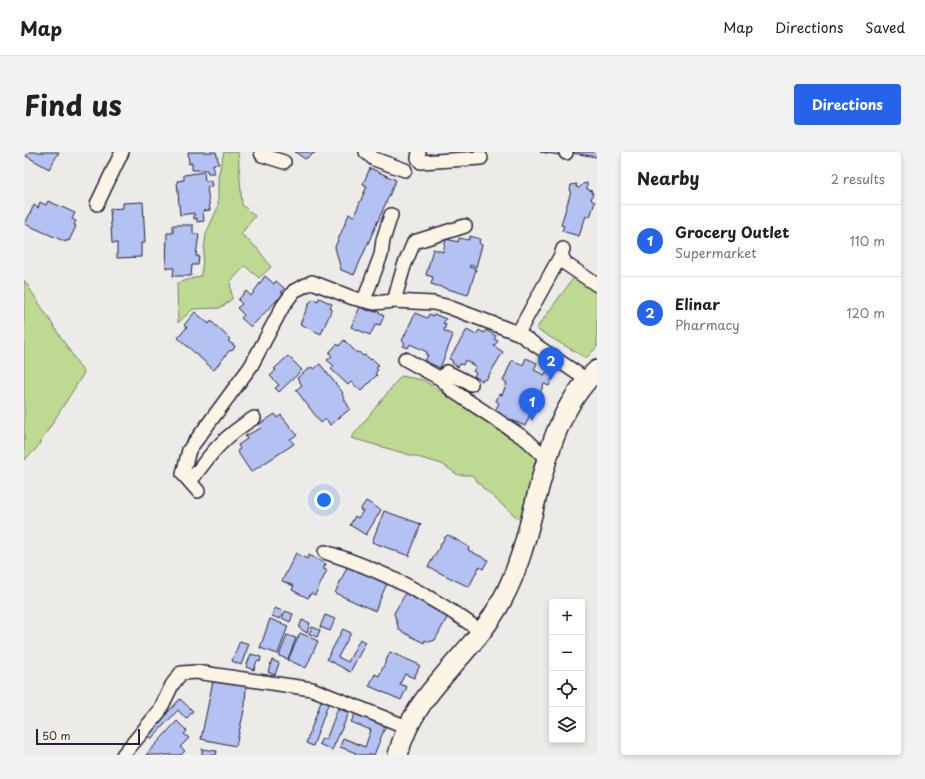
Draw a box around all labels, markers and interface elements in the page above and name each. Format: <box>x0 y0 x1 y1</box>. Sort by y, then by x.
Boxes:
text: Map <box>20 14 62 42</box>
text: Map <box>723 17 753 38</box>
text: Directions <box>775 17 843 38</box>
text: Saved <box>865 17 905 38</box>
text: Find us <box>24 83 122 126</box>
button: Directions <box>794 84 901 125</box>
text: Nearby <box>637 165 699 191</box>
text: 2 results <box>831 169 885 188</box>
text: Grocery Outlet <box>675 220 790 243</box>
text: 1 <box>647 231 653 250</box>
text: 110 m <box>850 231 885 250</box>
text: Supermarket <box>675 243 757 262</box>
text: Elinar <box>675 292 720 315</box>
text: 2 <box>645 303 655 322</box>
text: 120 m <box>846 303 885 322</box>
text: Pharmacy <box>675 315 740 334</box>
pin: 2 <box>538 347 564 380</box>
pin: 1 <box>519 388 545 421</box>
your location <box>314 490 334 510</box>
map controls <box>549 599 585 743</box>
button: + <box>549 599 585 635</box>
button: − <box>549 635 585 671</box>
button: locate <box>549 671 585 707</box>
button: layers <box>549 707 585 743</box>
scale bar <box>36 727 140 746</box>
text: 50 m <box>42 727 71 744</box>

